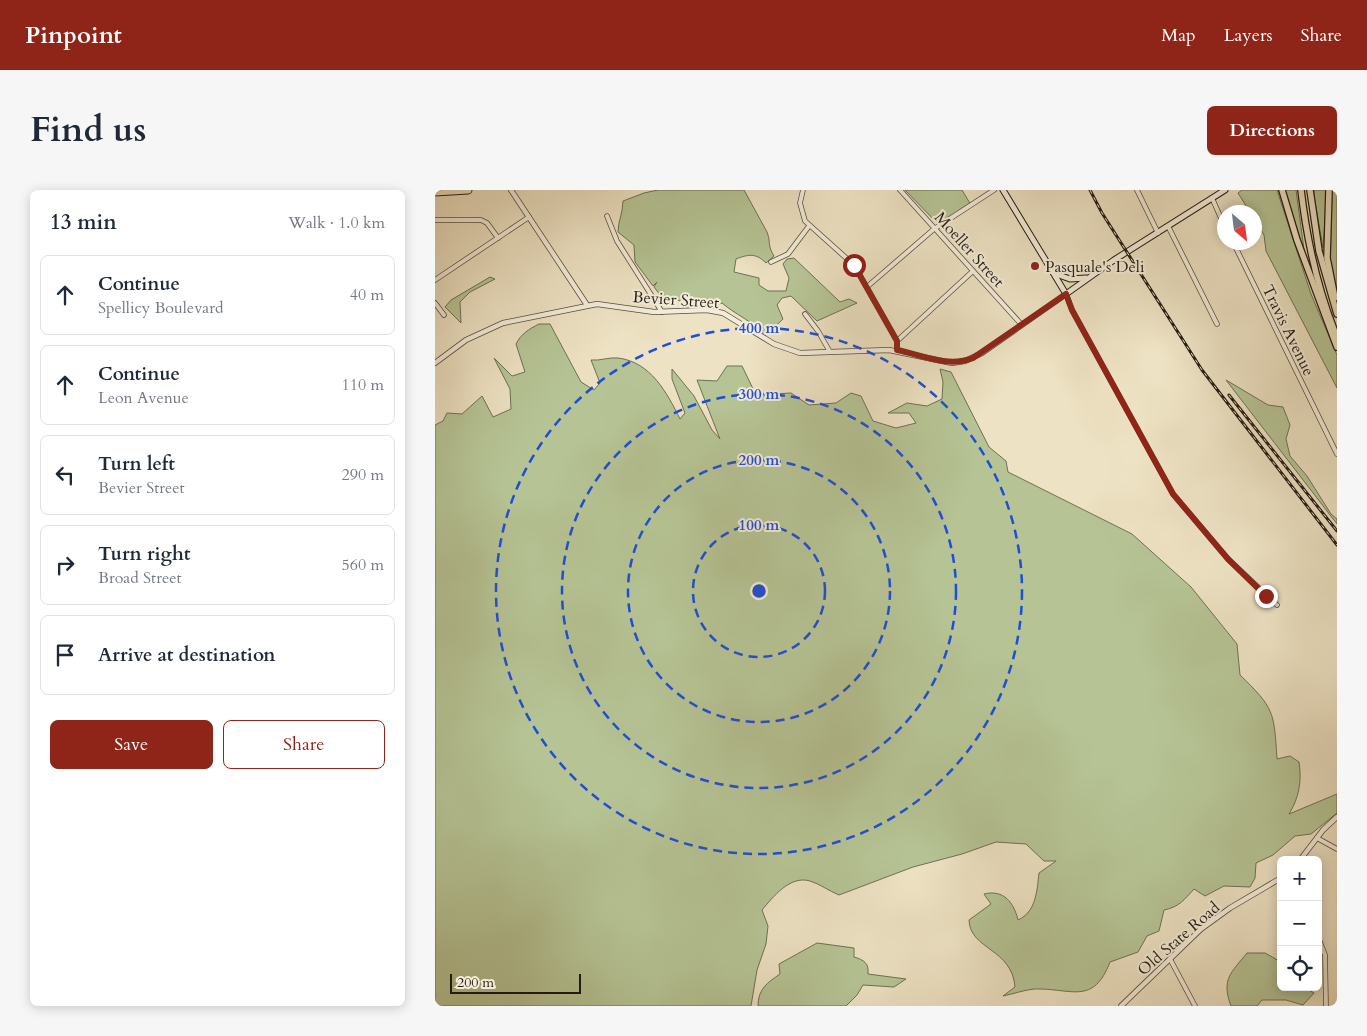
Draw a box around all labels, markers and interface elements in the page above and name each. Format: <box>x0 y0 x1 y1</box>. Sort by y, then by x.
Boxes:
text: Pinpoint <box>25 19 122 52</box>
text: Map <box>1161 23 1196 48</box>
text: Layers <box>1224 23 1273 48</box>
text: Share <box>1301 23 1342 48</box>
text: Find us <box>30 106 146 154</box>
button: Directions <box>1207 106 1337 155</box>
north arrow <box>1217 205 1262 250</box>
street label: Moeller Street <box>929 207 1009 292</box>
text: 13 min <box>50 208 117 237</box>
text: Walk · 1.0 km <box>288 212 385 234</box>
route start <box>843 254 866 277</box>
place label: Pasquale's Deli <box>1045 256 1145 278</box>
marker: Pasquale's Deli <box>1029 260 1041 272</box>
text: Continue <box>98 271 180 297</box>
icon: ahead <box>51 281 79 309</box>
street label: Travis Avenue <box>1257 281 1320 380</box>
text: 40 m <box>350 284 384 306</box>
street label: Bevier Street <box>632 286 720 314</box>
text: Spellicy Boulevard <box>98 297 223 319</box>
text: 400 m <box>739 318 780 338</box>
text: Continue <box>98 361 180 387</box>
icon: ahead <box>51 371 79 399</box>
text: 110 m <box>342 374 384 396</box>
text: 300 m <box>739 384 780 404</box>
text: Leon Avenue <box>98 387 189 409</box>
text: 200 m <box>739 450 780 470</box>
text: Turn left <box>98 451 175 477</box>
icon: left <box>51 461 79 489</box>
text: 290 m <box>342 464 384 486</box>
text: Bevier Street <box>98 477 185 499</box>
text: 100 m <box>739 515 780 535</box>
text: Turn right <box>98 541 190 567</box>
icon: right <box>51 551 79 579</box>
text: 560 m <box>342 554 384 576</box>
text: Broad Street <box>98 567 182 589</box>
centre of rings <box>750 582 768 600</box>
route end <box>1255 585 1278 608</box>
icon: arrive <box>51 641 79 669</box>
text: Arrive at destination <box>98 642 275 668</box>
button: Save <box>50 720 213 769</box>
button: Share <box>223 720 385 769</box>
map controls <box>1277 856 1322 991</box>
button: + <box>1277 856 1322 901</box>
street label: Old State Road <box>1133 897 1225 981</box>
button: − <box>1277 901 1322 946</box>
button: locate <box>1277 946 1322 991</box>
scale bar <box>450 971 581 994</box>
text: 200 m <box>457 973 494 992</box>

